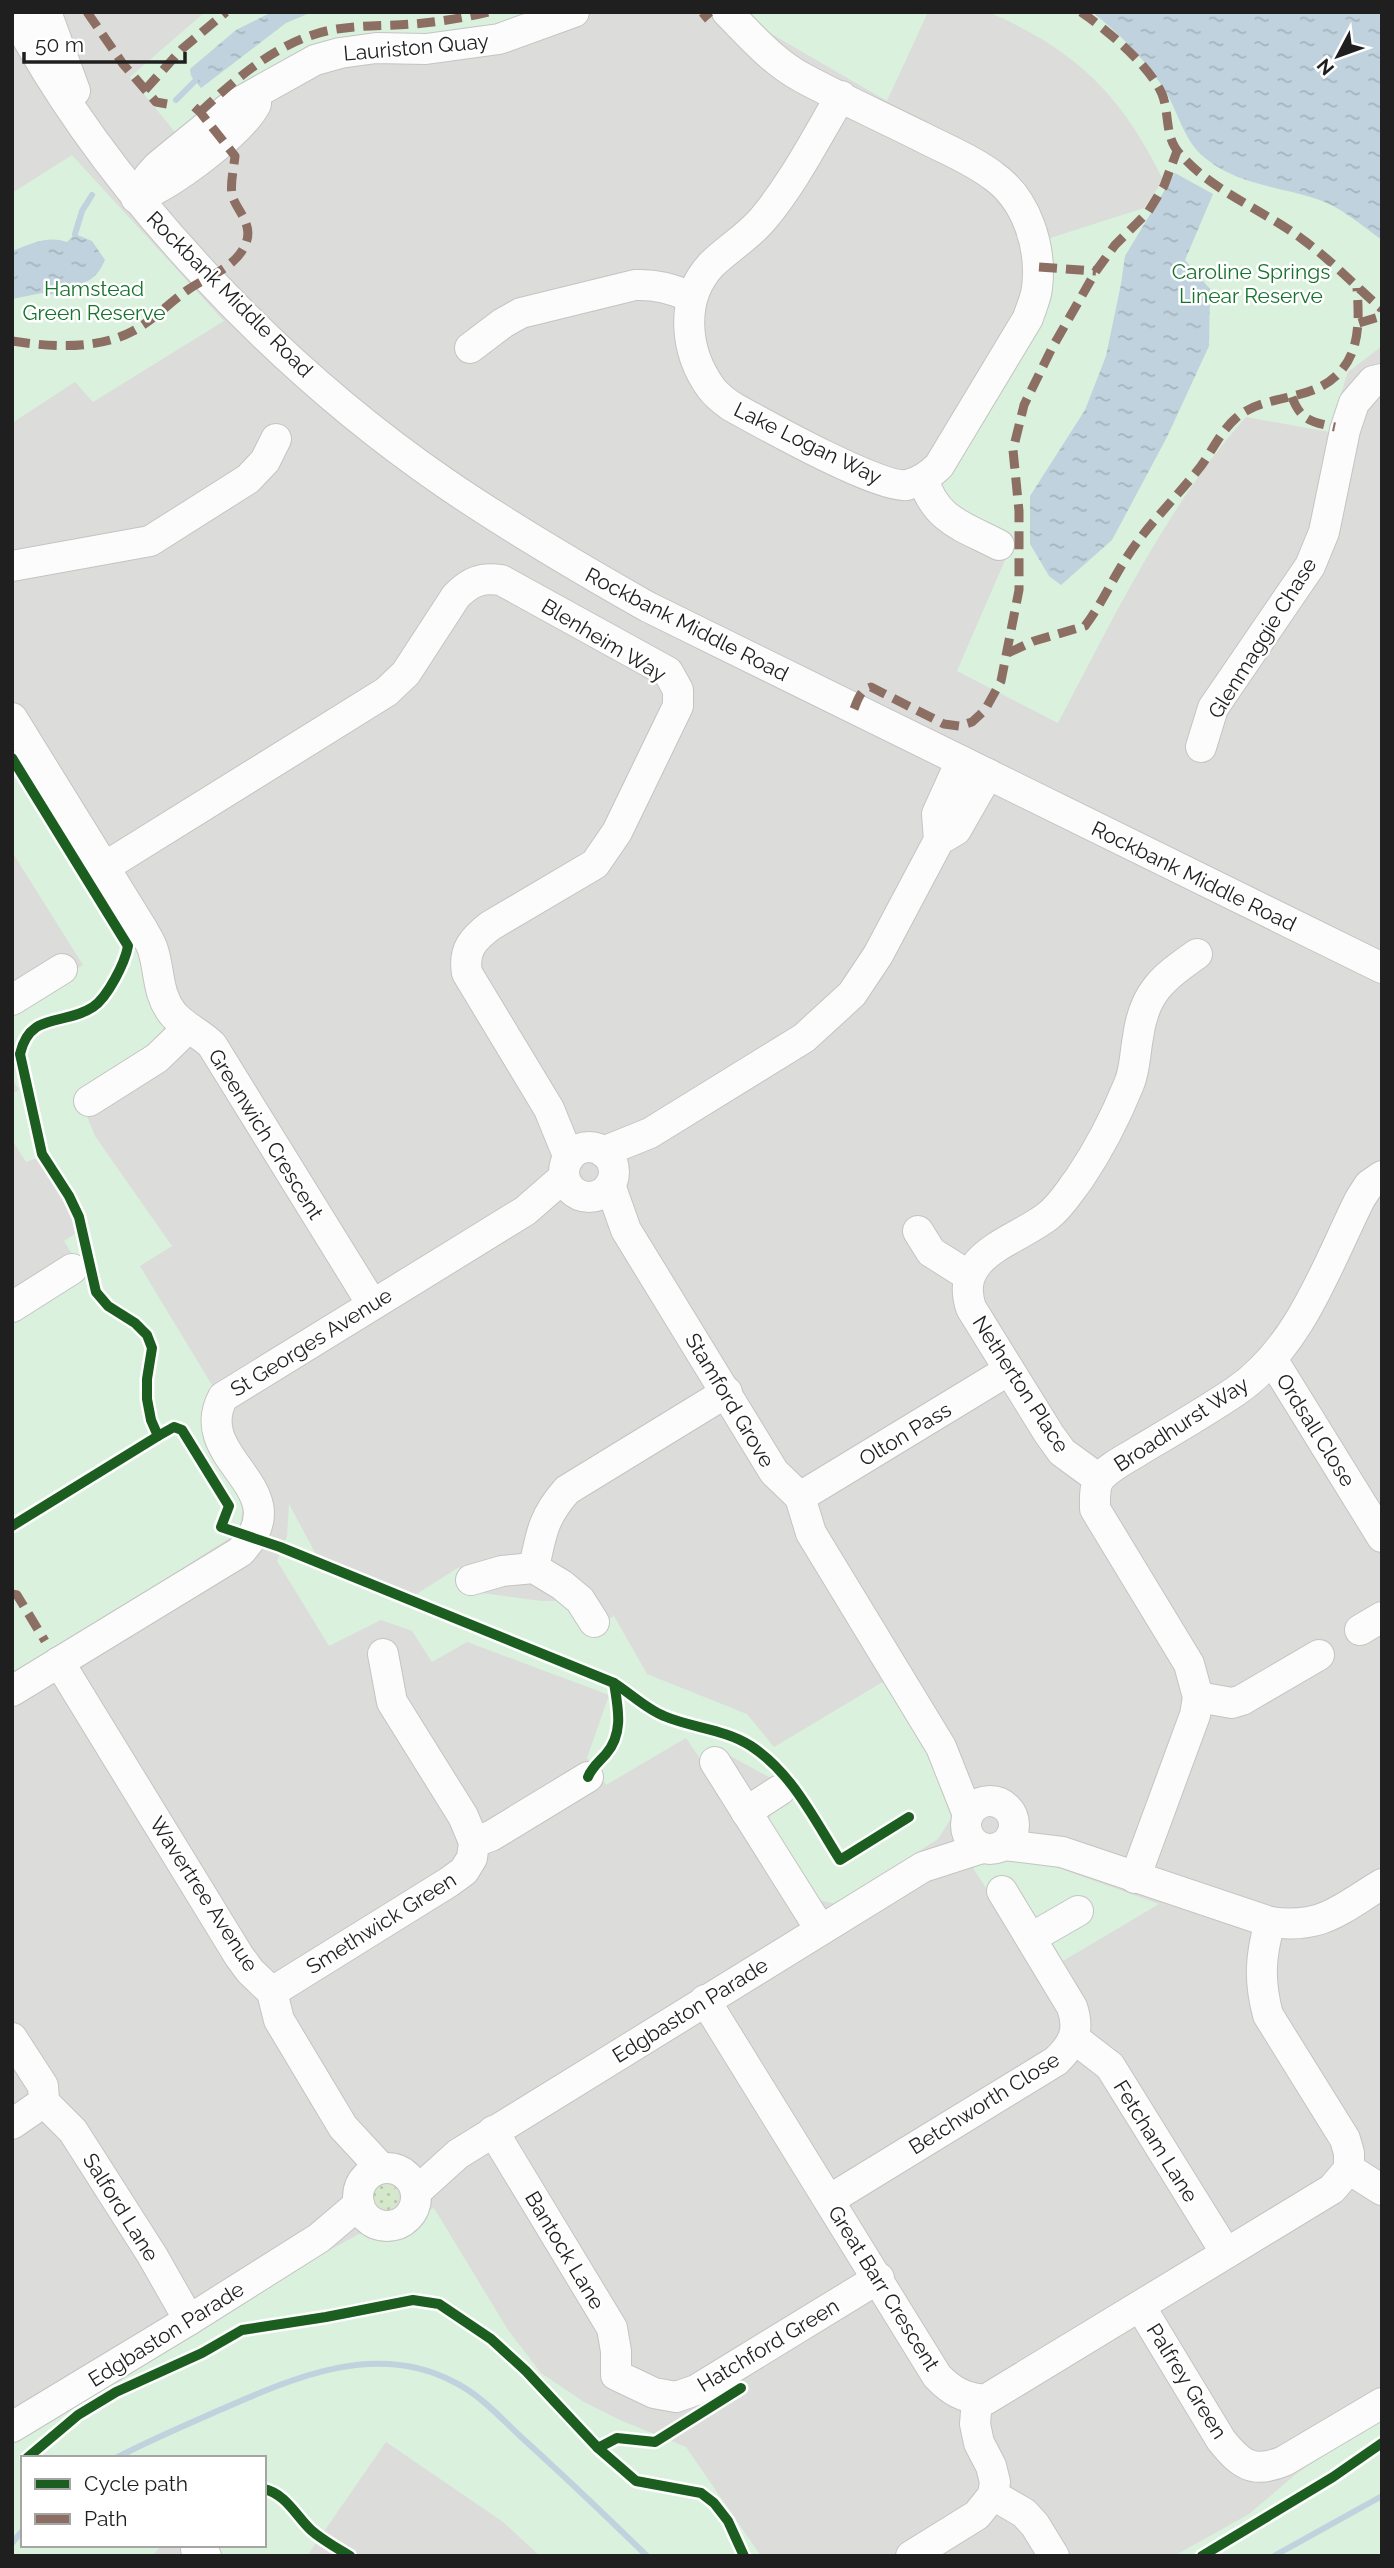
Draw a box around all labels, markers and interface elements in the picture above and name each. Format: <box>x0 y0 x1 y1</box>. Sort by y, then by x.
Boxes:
scale bar <box>24 21 186 65</box>
north arrow <box>1303 21 1373 91</box>
street label: Lauriston Quay <box>342 28 490 66</box>
text: 50 m <box>35 32 84 57</box>
text: N <box>1312 54 1338 80</box>
street label: Rockbank Middle Road <box>142 206 318 382</box>
park label: Caroline Springs Linear Reserve <box>1172 259 1330 308</box>
park label: Hamstead Green Reserve <box>23 276 166 325</box>
street label: Lake Logan Way <box>730 396 886 490</box>
street label: Glenmaggie Chase <box>1202 553 1322 723</box>
street label: Rockbank Middle Road <box>581 562 793 686</box>
street label: Blenheim Way <box>537 593 671 687</box>
street label: Rockbank Middle Road <box>1088 816 1300 936</box>
street label: Greenwich Crescent <box>203 1044 329 1224</box>
street label: St Georges Avenue <box>226 1282 396 1402</box>
street label: Netherton Place <box>967 1311 1075 1457</box>
street label: Stamford Grove <box>680 1328 780 1472</box>
street label: Ordsall Close <box>1271 1369 1361 1491</box>
street label: Broadhurst Way <box>1109 1371 1253 1477</box>
street label: Olton Pass <box>854 1397 956 1471</box>
street label: Wavertree Avenue <box>145 1812 263 1976</box>
street label: Smethwick Green <box>301 1867 461 1979</box>
street label: Edgbaston Parade <box>608 1952 772 2068</box>
street label: Betchworth Close <box>904 2047 1064 2159</box>
street label: Fetcham Lane <box>1109 2075 1203 2207</box>
street label: Salford Lane <box>78 2148 164 2266</box>
street label: Bantock Lane <box>520 2186 610 2314</box>
street label: Great Barr Crescent <box>823 2201 945 2375</box>
street label: Edgbaston Parade <box>84 2276 248 2392</box>
street label: Hatchford Green <box>693 2293 843 2397</box>
street label: Palfrey Green <box>1142 2319 1232 2443</box>
legend <box>21 2456 266 2547</box>
text: Cycle path <box>84 2471 188 2496</box>
text: Path <box>84 2506 128 2531</box>

